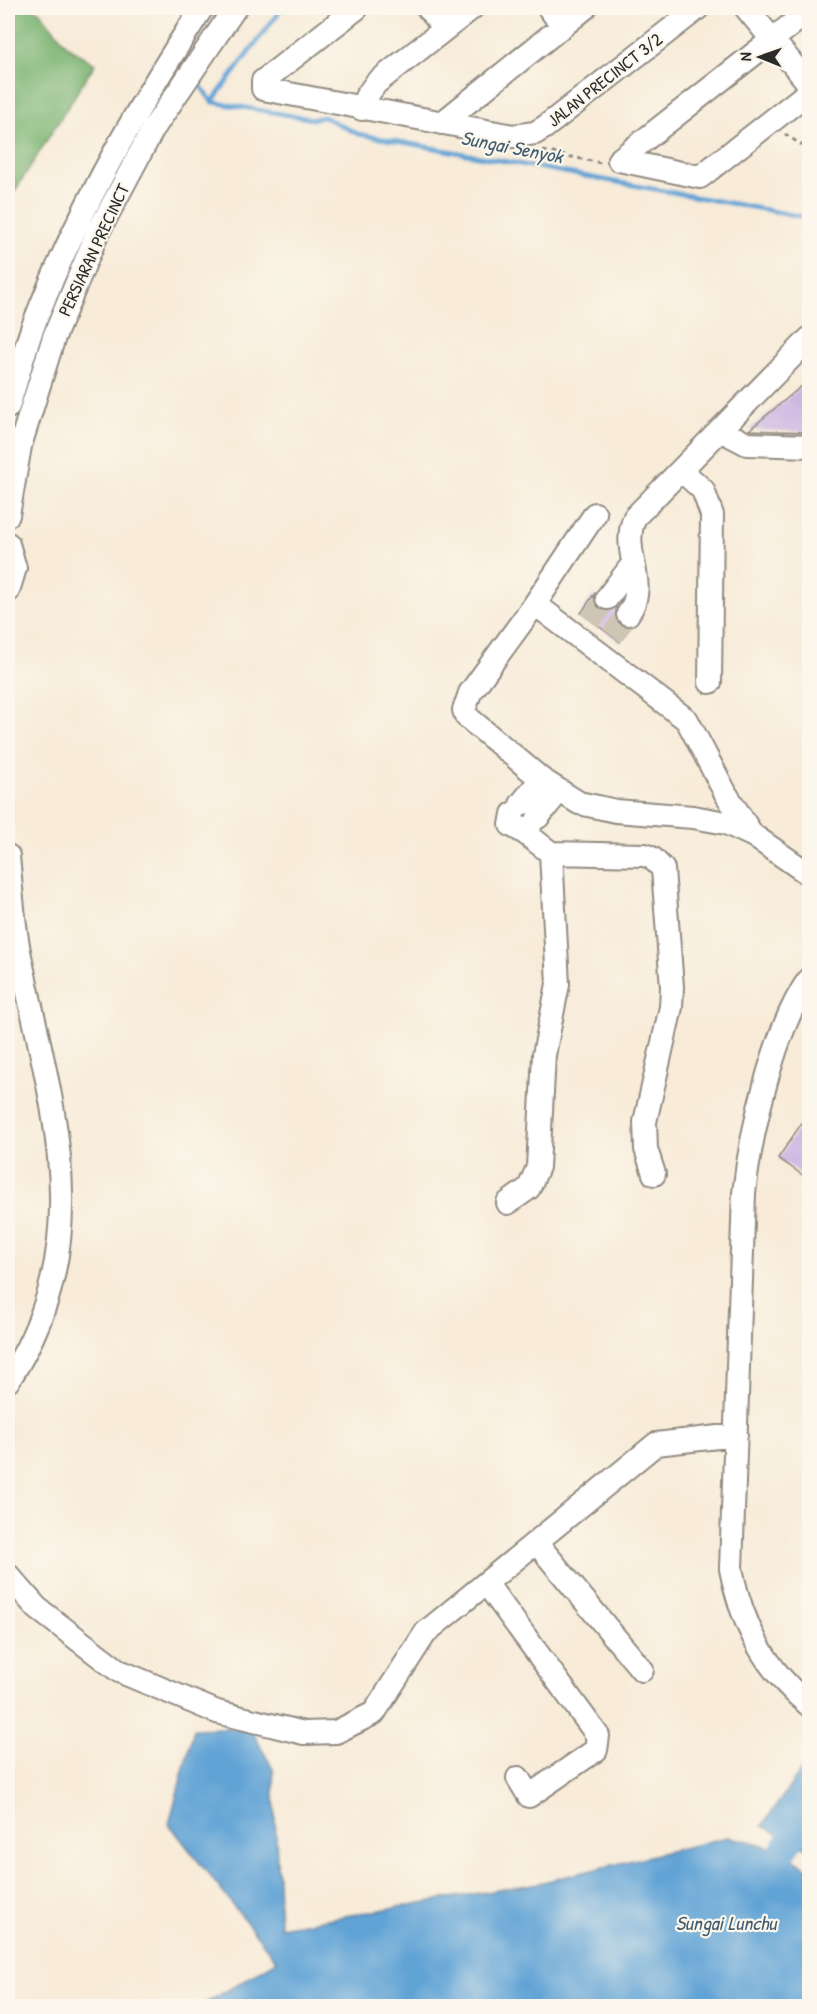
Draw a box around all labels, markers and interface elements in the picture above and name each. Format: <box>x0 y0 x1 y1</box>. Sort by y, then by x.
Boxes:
street label: JALAN PRECINCT 3/2 <box>542 26 668 132</box>
north arrow <box>730 27 790 87</box>
text: N <box>734 52 756 61</box>
water label: Sungai Senyok <box>459 123 567 171</box>
street label: PERSIARAN PRECINCT <box>52 179 135 320</box>
water label: Sungai Lunchu <box>676 1909 778 1937</box>

